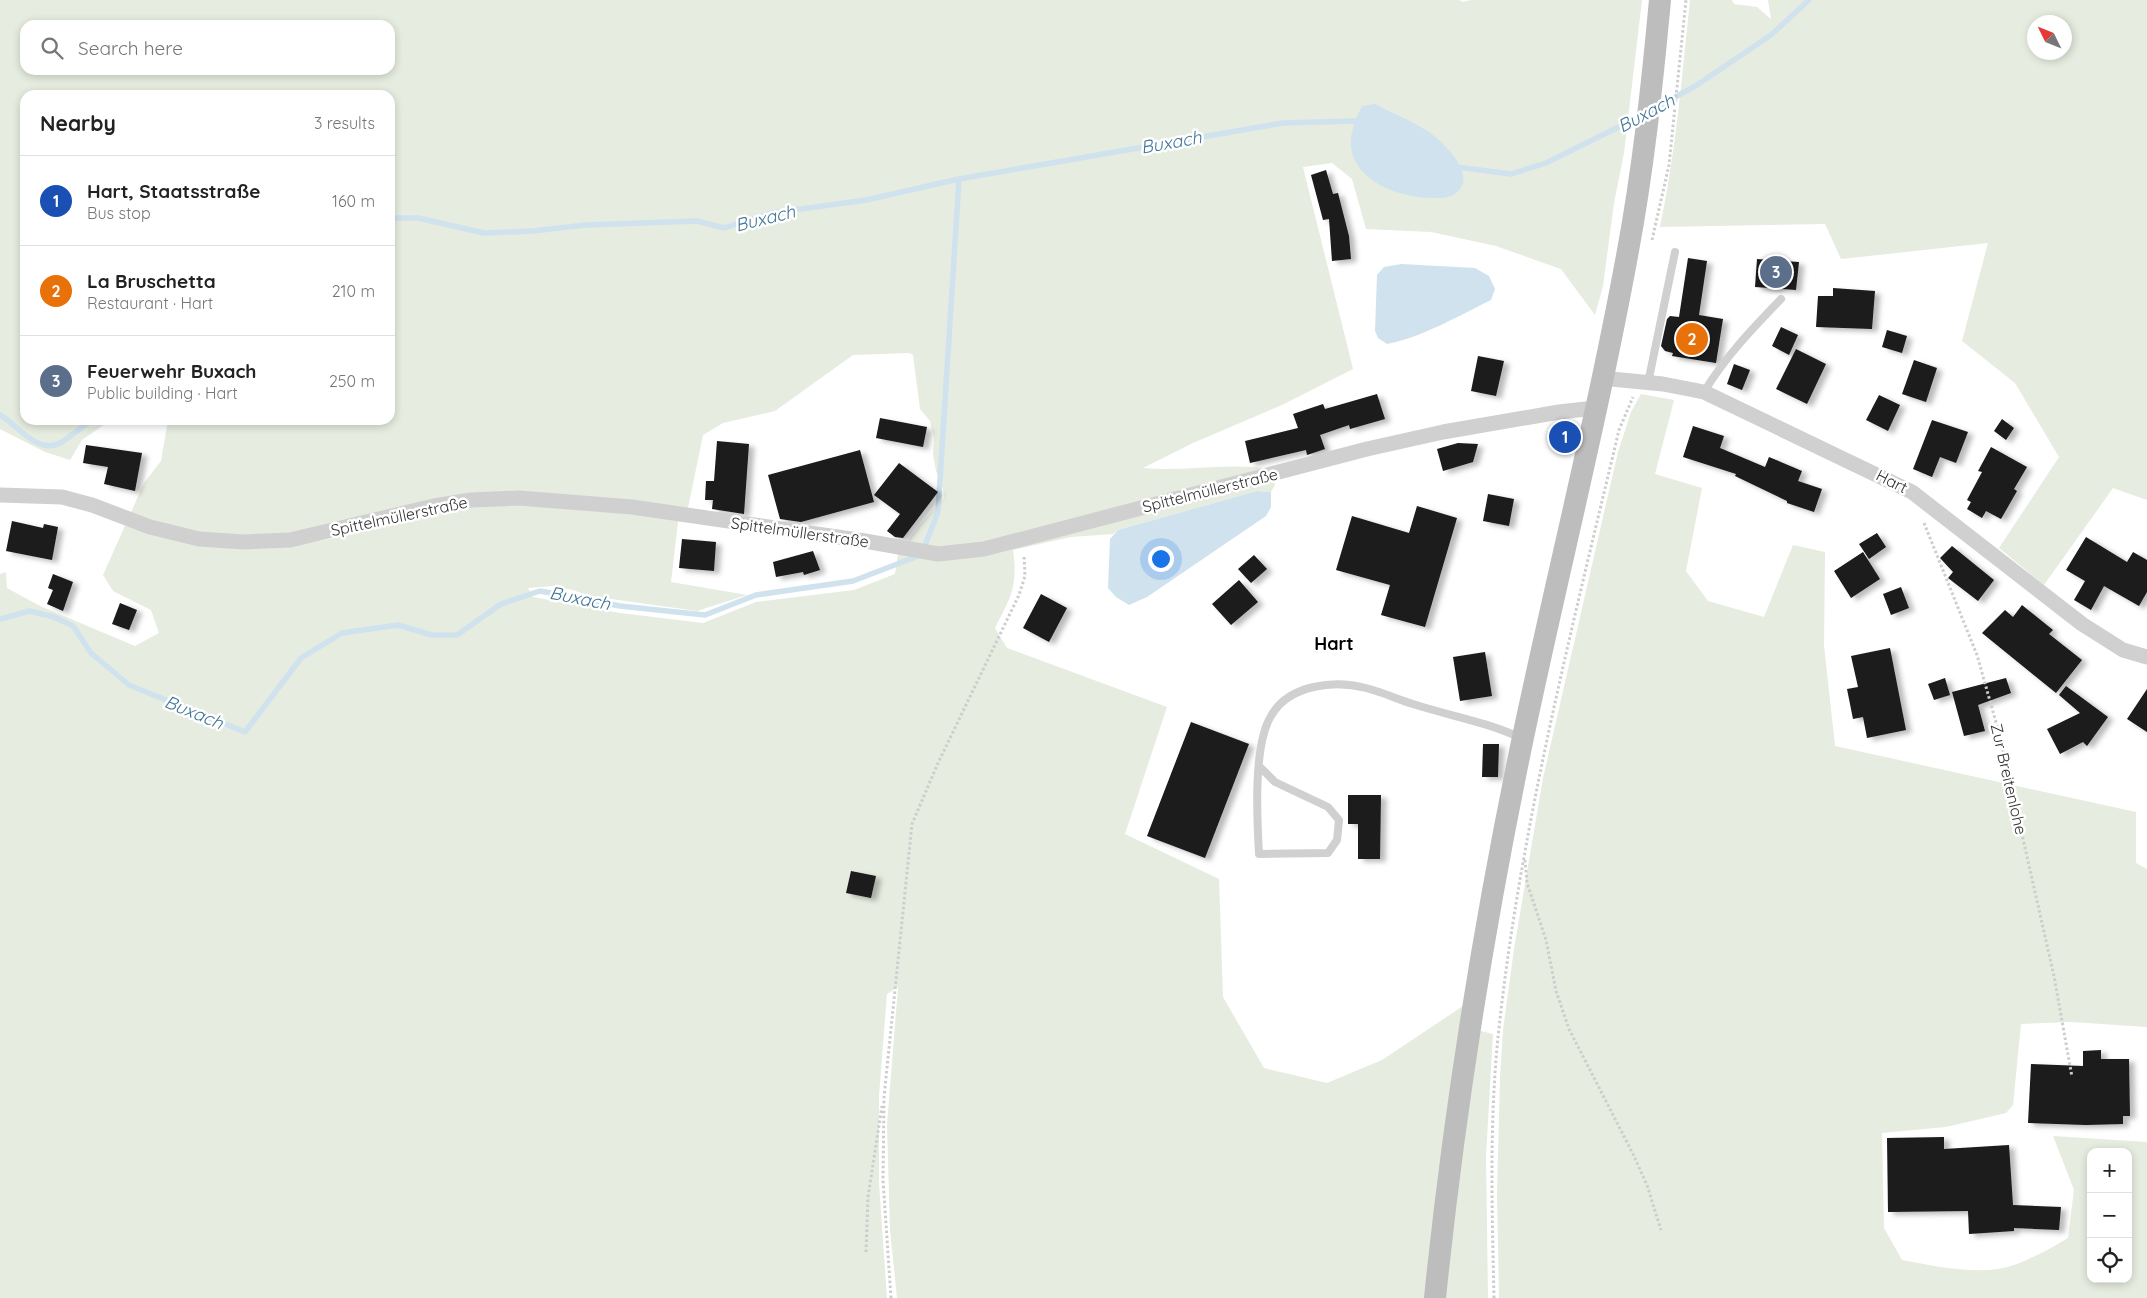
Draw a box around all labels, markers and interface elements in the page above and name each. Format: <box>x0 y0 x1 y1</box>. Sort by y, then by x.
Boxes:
north arrow <box>2027 15 2072 60</box>
search box <box>20 20 395 75</box>
icon: search <box>38 34 66 62</box>
text: Search here <box>78 36 183 60</box>
water label: Buxach <box>1614 88 1679 138</box>
text: Nearby <box>40 110 116 136</box>
text: 3 results <box>314 113 375 133</box>
water label: Buxach <box>1139 125 1204 159</box>
text: Hart, Staatsstraße <box>87 179 260 203</box>
text: 1 <box>53 191 59 211</box>
text: 160 m <box>332 191 375 211</box>
water label: Buxach <box>733 199 798 237</box>
text: Bus stop <box>87 203 151 223</box>
pin: 3 <box>1760 253 1792 291</box>
text: La Bruschetta <box>87 269 216 293</box>
text: 2 <box>51 281 61 301</box>
text: 210 m <box>332 281 375 301</box>
text: Restaurant · Hart <box>87 293 213 313</box>
pin: 2 <box>1676 320 1708 358</box>
text: Feuerwehr Buxach <box>87 359 256 383</box>
text: 3 <box>52 371 60 391</box>
text: 250 m <box>329 371 375 391</box>
text: Public building · Hart <box>87 383 238 403</box>
pin: 1 <box>1549 418 1581 456</box>
street label: Spittelmüllerstraße <box>1140 463 1280 517</box>
street label: Hart <box>1873 465 1911 497</box>
street label: Spittelmüllerstraße <box>329 492 469 540</box>
street label: Spittelmüllerstraße <box>730 512 870 552</box>
your location <box>1148 546 1174 572</box>
water label: Buxach <box>548 581 613 615</box>
district label: Hart <box>1314 632 1354 655</box>
water label: Buxach <box>161 690 227 734</box>
street label: Zur Breitenlohe <box>1986 721 2032 837</box>
map controls <box>2087 1148 2132 1283</box>
button: + <box>2087 1148 2132 1193</box>
button: − <box>2087 1193 2132 1238</box>
button: locate <box>2087 1238 2132 1283</box>

